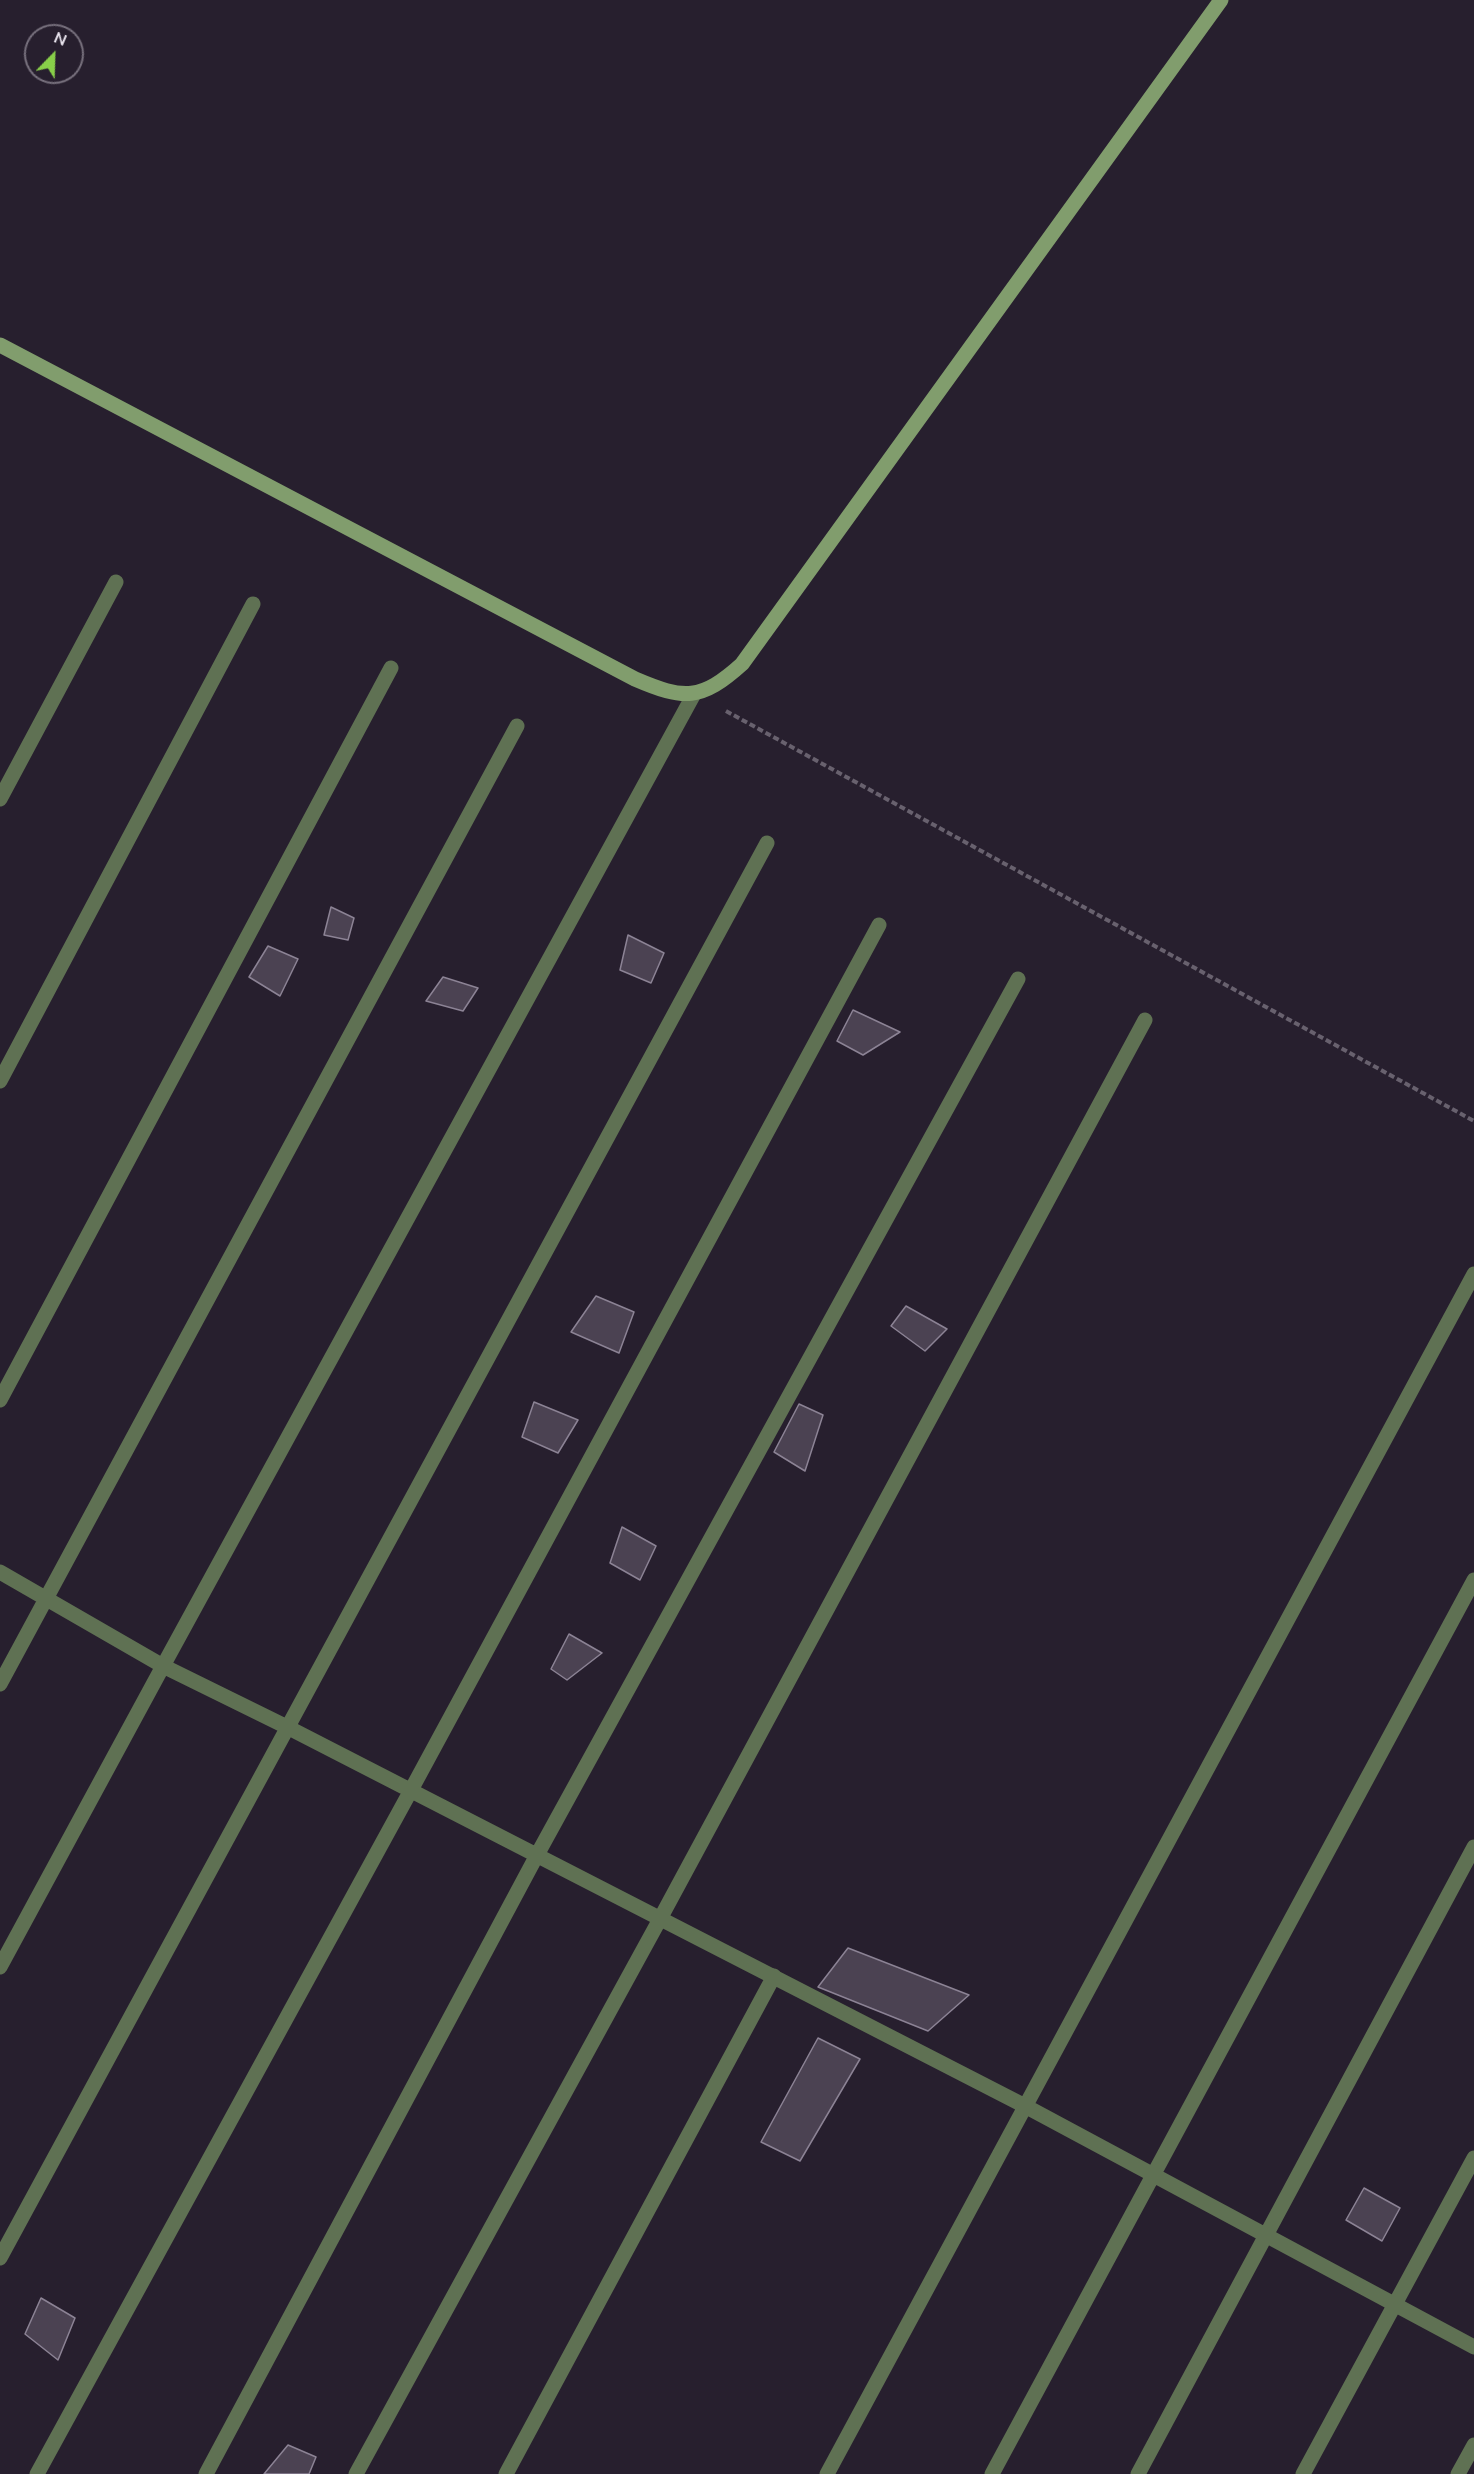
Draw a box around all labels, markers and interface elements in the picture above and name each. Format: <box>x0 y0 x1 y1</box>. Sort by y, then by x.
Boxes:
north arrow <box>24 24 84 84</box>
text: N <box>50 27 70 52</box>

